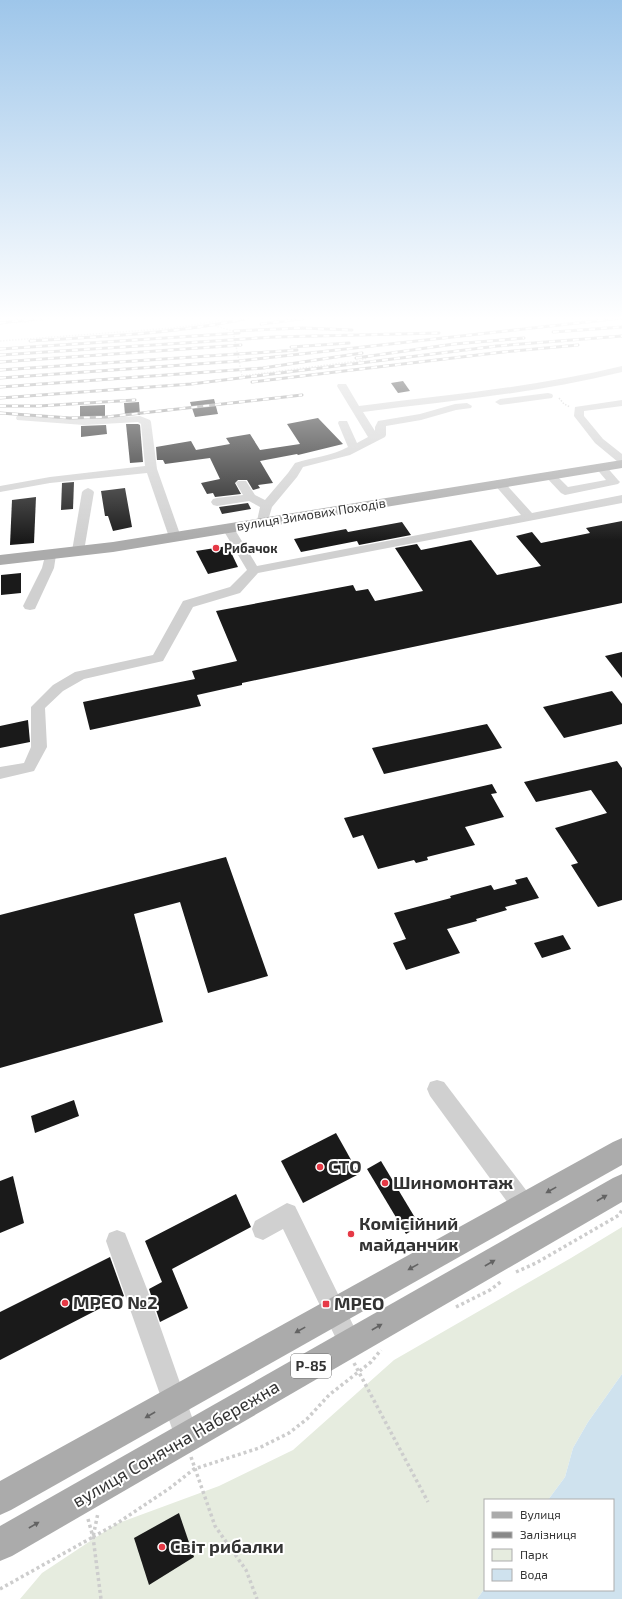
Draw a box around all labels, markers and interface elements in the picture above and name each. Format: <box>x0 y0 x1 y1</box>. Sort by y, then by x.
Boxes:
street label: вулиця Зимових Походів <box>235 494 387 534</box>
place label: Рибачок <box>224 540 278 556</box>
marker: Рибачок <box>211 543 221 553</box>
place label: СТО <box>328 1155 362 1177</box>
marker: СТО <box>315 1162 325 1172</box>
place label: Шиномонтаж <box>393 1171 513 1193</box>
marker: Шиномонтаж <box>380 1178 390 1188</box>
one-way arrow <box>545 1187 557 1194</box>
one-way arrow <box>596 1195 608 1202</box>
place label: Комісійний майданчик <box>359 1212 458 1255</box>
marker: Комісійний майданчик <box>346 1229 356 1239</box>
one-way arrow <box>484 1259 495 1266</box>
one-way arrow <box>407 1264 419 1270</box>
place label: МРЕО №2 <box>73 1291 158 1313</box>
place label: МРЕО <box>334 1292 384 1314</box>
marker: МРЕО №2 <box>60 1298 70 1308</box>
marker: МРЕО <box>321 1299 331 1309</box>
one-way arrow <box>371 1324 383 1331</box>
one-way arrow <box>294 1327 305 1334</box>
road number: Р-85 <box>291 1354 331 1378</box>
street label: вулиця Сонячна Набережна <box>68 1375 283 1512</box>
one-way arrow <box>144 1411 156 1418</box>
legend <box>484 1499 614 1591</box>
text: Вулиця <box>520 1507 561 1522</box>
one-way arrow <box>28 1522 40 1529</box>
text: Залізниця <box>520 1527 577 1541</box>
place label: Світ рибалки <box>170 1535 284 1557</box>
marker: Світ рибалки <box>157 1542 167 1552</box>
text: Парк <box>520 1547 549 1561</box>
text: Вода <box>520 1567 548 1581</box>

